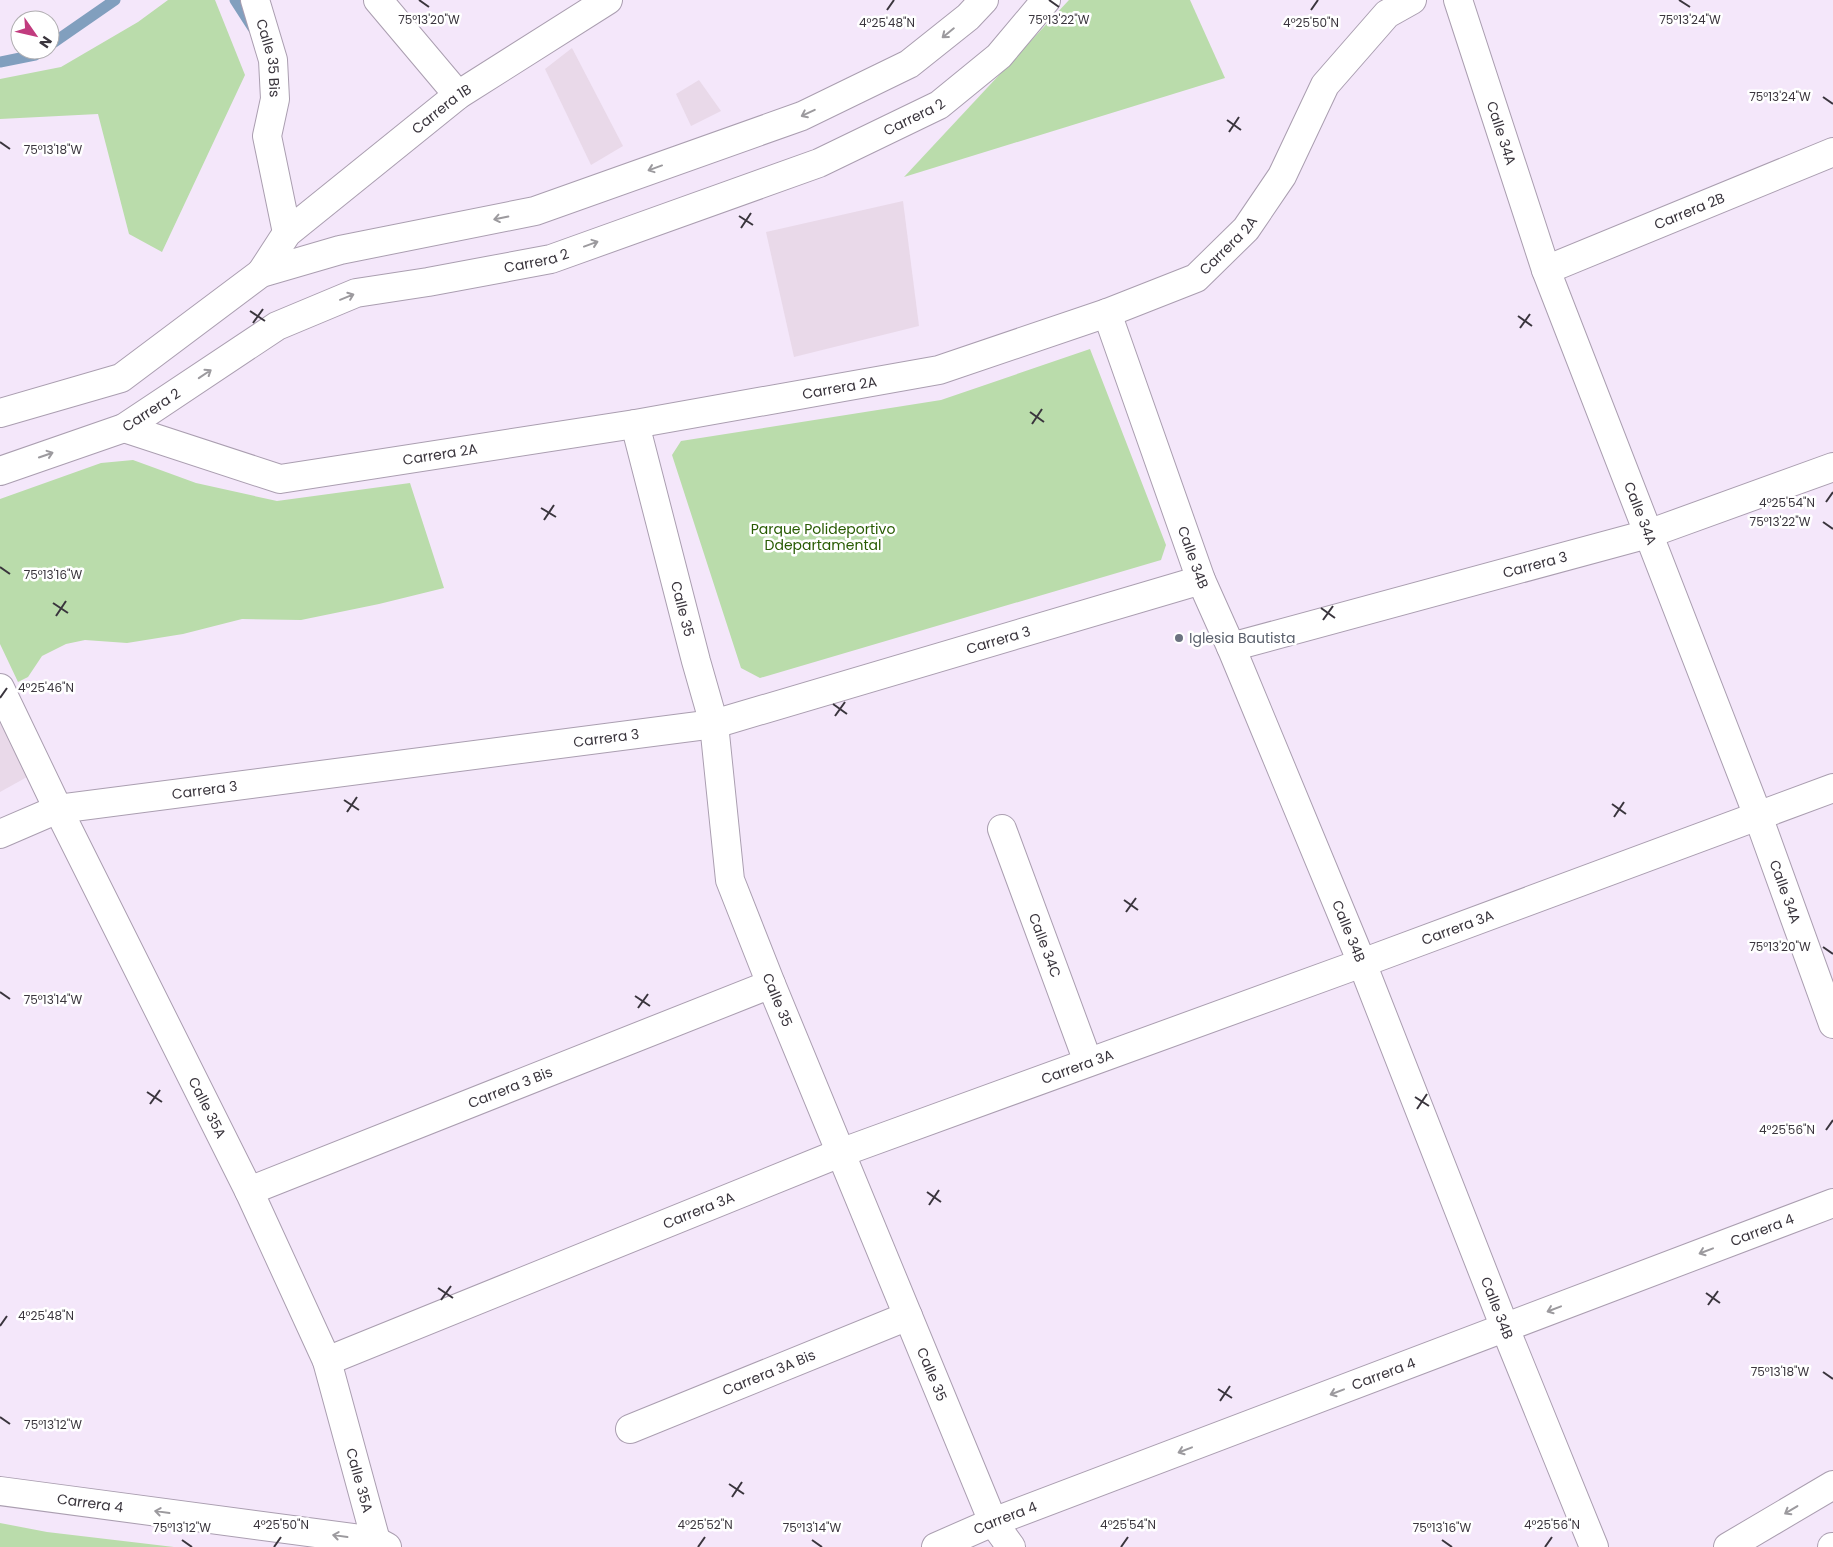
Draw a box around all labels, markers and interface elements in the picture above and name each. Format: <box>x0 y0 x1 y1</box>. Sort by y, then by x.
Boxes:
north arrow <box>10 10 60 60</box>
text: 75°13'20"W <box>398 11 460 28</box>
text: 75°13'22"W <box>1029 11 1090 28</box>
text: 75°13'24"W <box>1659 11 1721 28</box>
text: 4°25'48"N <box>859 14 915 31</box>
text: 4°25'50"N <box>1283 14 1339 31</box>
street label: Calle 35 Bis <box>251 16 285 98</box>
one-way arrow <box>942 28 955 39</box>
text: N <box>35 32 57 52</box>
street label: Carrera 1B <box>407 79 475 139</box>
text: 75°13'24"W <box>1749 88 1811 105</box>
street label: Carrera 2 <box>880 94 949 140</box>
street label: Calle 34A <box>1482 99 1521 168</box>
one-way arrow <box>801 108 816 118</box>
text: 75°13'18"W <box>24 141 83 158</box>
one-way arrow <box>648 164 663 173</box>
street label: Carrera 2B <box>1651 188 1728 234</box>
street label: Carrera 2A <box>1195 212 1262 279</box>
one-way arrow <box>493 214 509 223</box>
one-way arrow <box>583 239 598 248</box>
street label: Carrera 2 <box>502 243 572 278</box>
one-way arrow <box>339 292 355 301</box>
one-way arrow <box>198 369 212 379</box>
street label: Carrera 2A <box>801 371 878 404</box>
street label: Carrera 2 <box>118 383 184 436</box>
street label: Carrera 2A <box>401 439 479 470</box>
one-way arrow <box>38 450 53 459</box>
street label: Calle 34A <box>1619 479 1662 548</box>
text: 4°25'54"N <box>1759 494 1815 511</box>
text: 75°13'22"W <box>1750 513 1811 530</box>
park label: Parque Polideportivo Ddepartamental <box>751 519 895 555</box>
street label: Calle 34B <box>1173 523 1214 592</box>
street label: Carrera 3 <box>1501 546 1570 583</box>
text: 75°13'16"W <box>24 566 83 583</box>
street label: Calle 35 <box>666 579 699 639</box>
street label: Carrera 3 <box>964 621 1033 659</box>
place label: Iglesia Bautista <box>1189 628 1295 648</box>
marker: Iglesia Bautista <box>1173 632 1185 644</box>
text: 4°25'46"N <box>18 679 74 696</box>
street label: Carrera 3 <box>572 724 640 752</box>
street label: Carrera 3 <box>171 776 239 804</box>
street label: Calle 34A <box>1765 857 1806 926</box>
street label: Calle 34B <box>1327 897 1371 965</box>
street label: Carrera 3A <box>1419 905 1496 950</box>
street label: Calle 34C <box>1024 910 1066 980</box>
text: 75°13'20"W <box>1749 938 1811 955</box>
street label: Calle 35 <box>758 970 798 1030</box>
text: 75°13'14"W <box>24 991 82 1008</box>
street label: Carrera 3A <box>1038 1044 1116 1089</box>
street label: Carrera 3 Bis <box>465 1062 555 1113</box>
street label: Calle 35A <box>184 1074 231 1142</box>
text: 4°25'56"N <box>1759 1121 1815 1138</box>
street label: Carrera 3A <box>660 1187 737 1234</box>
street label: Carrera 4 <box>1727 1209 1797 1251</box>
one-way arrow <box>1699 1247 1714 1256</box>
street label: Calle 34B <box>1476 1274 1518 1342</box>
one-way arrow <box>1547 1305 1562 1314</box>
text: 4°25'48"N <box>18 1307 74 1324</box>
street label: Calle 35 <box>912 1344 952 1404</box>
street label: Carrera 3A Bis <box>719 1345 818 1400</box>
street label: Carrera 4 <box>1349 1352 1418 1395</box>
text: 75°13'18"W <box>1751 1363 1810 1380</box>
one-way arrow <box>1329 1388 1345 1397</box>
text: 75°13'12"W <box>24 1416 82 1433</box>
street label: Calle 35A <box>341 1446 378 1515</box>
one-way arrow <box>1177 1446 1192 1455</box>
street label: Carrera 4 <box>56 1489 125 1517</box>
street label: Carrera 4 <box>970 1496 1040 1539</box>
one-way arrow <box>1785 1505 1799 1515</box>
one-way arrow <box>154 1507 170 1517</box>
text: 4°25'50"N <box>253 1516 309 1533</box>
text: 4°25'52"N <box>677 1516 733 1533</box>
text: 4°25'54"N <box>1100 1516 1156 1533</box>
text: 4°25'56"N <box>1524 1516 1580 1533</box>
text: 75°13'12"W <box>153 1519 211 1536</box>
text: 75°13'14"W <box>783 1519 841 1536</box>
text: 75°13'16"W <box>1413 1519 1472 1536</box>
one-way arrow <box>333 1531 349 1541</box>

